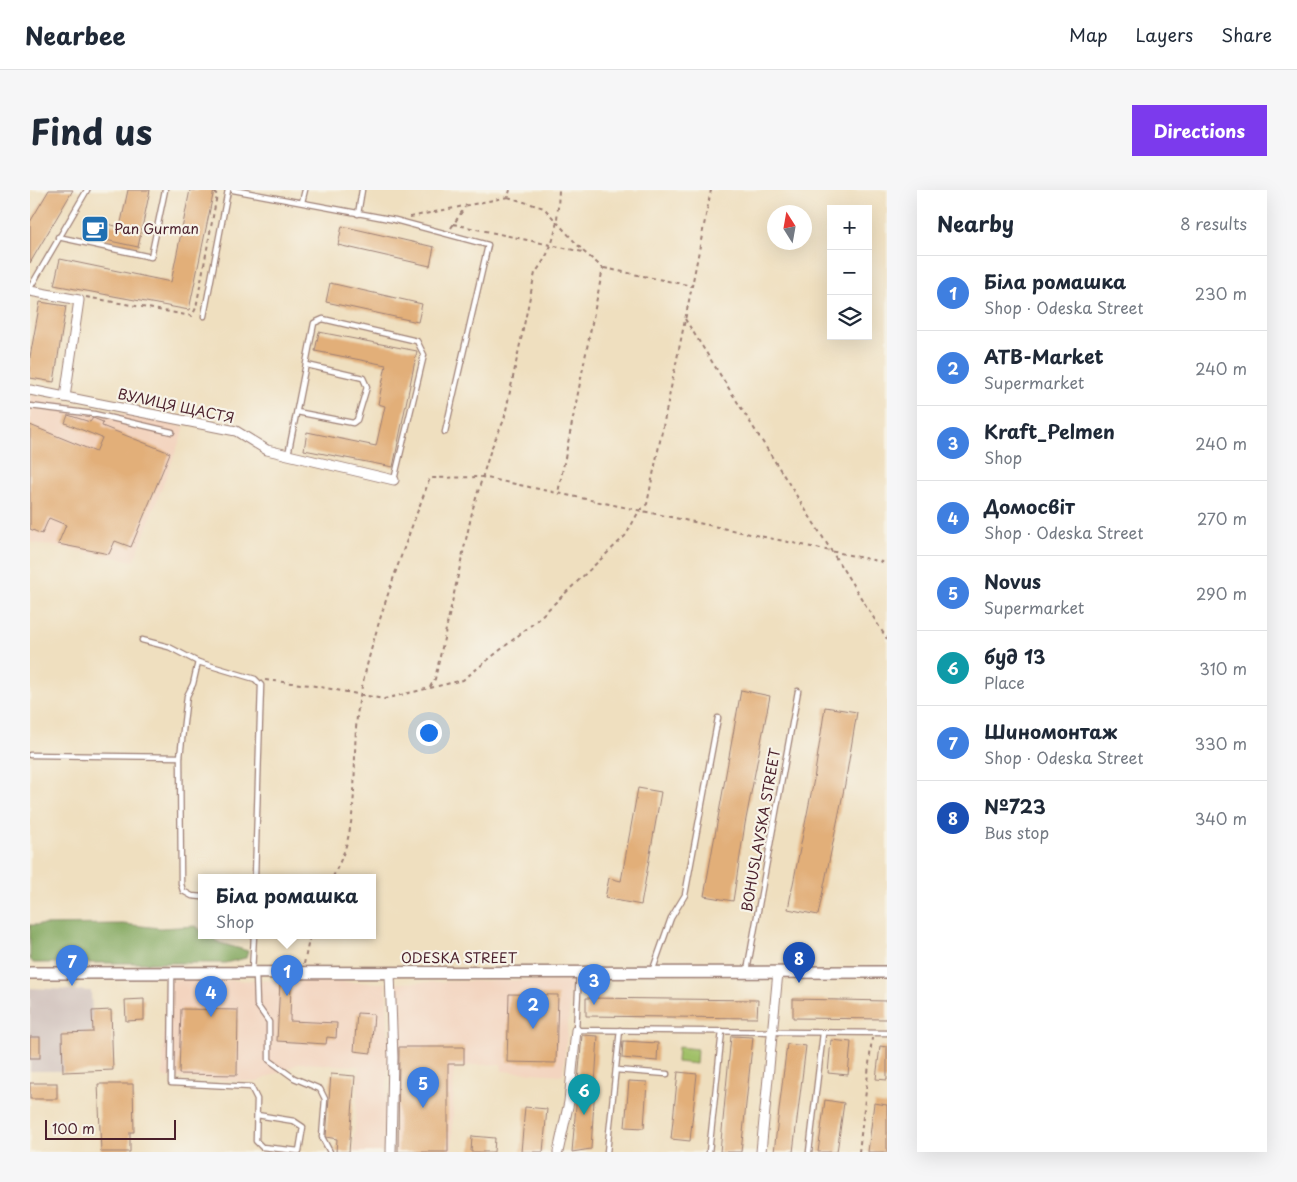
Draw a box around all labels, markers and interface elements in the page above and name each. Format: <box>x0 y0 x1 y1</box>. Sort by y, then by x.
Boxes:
text: Nearbee <box>25 17 126 53</box>
text: Map <box>1069 21 1108 48</box>
text: Layers <box>1136 21 1193 48</box>
text: Share <box>1221 21 1272 48</box>
text: Find us <box>30 104 152 157</box>
button: Directions <box>1132 105 1267 156</box>
north arrow <box>767 205 812 250</box>
map controls <box>827 205 872 340</box>
button: + <box>827 205 872 250</box>
text: Nearby <box>937 207 1014 239</box>
text: 8 results <box>1180 211 1247 235</box>
cafe icon: Pan Gurman <box>80 214 110 244</box>
place label: Pan Gurman <box>114 218 199 239</box>
button: − <box>827 250 872 295</box>
text: Біла ромашка <box>984 267 1126 295</box>
text: 1 <box>949 281 957 305</box>
text: 230 m <box>1195 281 1247 305</box>
button: layers <box>827 295 872 340</box>
text: Shop · Odeska Street <box>984 295 1144 319</box>
text: ATB-Market <box>984 342 1104 370</box>
text: 2 <box>947 356 959 380</box>
text: 240 m <box>1195 356 1247 380</box>
text: Supermarket <box>984 370 1084 394</box>
street label: ВУЛИЦЯ ЩАСТЯ <box>116 383 236 428</box>
text: Kraft_Pelmen <box>984 417 1115 445</box>
text: 3 <box>948 431 958 455</box>
text: 240 m <box>1195 431 1247 455</box>
text: Shop <box>984 445 1022 469</box>
text: Домосвіт <box>984 492 1075 520</box>
text: 4 <box>948 506 958 530</box>
text: 270 m <box>1197 506 1247 530</box>
text: Shop · Odeska Street <box>984 520 1144 544</box>
text: Novus <box>984 567 1041 595</box>
text: 5 <box>948 581 958 605</box>
text: 290 m <box>1196 581 1247 605</box>
text: Supermarket <box>984 595 1084 619</box>
text: буд 13 <box>984 642 1045 670</box>
text: 6 <box>947 656 959 680</box>
text: 310 m <box>1199 656 1247 680</box>
text: Place <box>984 670 1025 694</box>
text: Шиномонтаж <box>984 717 1117 745</box>
your location <box>416 720 442 746</box>
text: 7 <box>948 731 958 755</box>
text: 330 m <box>1194 731 1247 755</box>
text: Shop · Odeska Street <box>984 745 1144 769</box>
street label: BOHUSLAVSKA STREET <box>736 746 785 913</box>
text: №723 <box>984 792 1046 820</box>
text: 8 <box>948 806 958 830</box>
text: 340 m <box>1195 806 1247 830</box>
text: Bus stop <box>984 820 1049 844</box>
popup <box>198 874 376 939</box>
text: Біла ромашка <box>216 881 358 909</box>
text: Shop <box>216 909 254 933</box>
pin: 8 <box>783 942 815 983</box>
pin: 7 <box>56 945 88 986</box>
street label: ODESKA STREET <box>401 947 518 968</box>
pin: 1 <box>271 955 303 996</box>
pin: 3 <box>578 964 610 1005</box>
pin: 4 <box>195 976 227 1017</box>
pin: 2 <box>517 988 549 1029</box>
pin: 5 <box>407 1067 439 1108</box>
pin: 6 <box>568 1074 600 1115</box>
scale bar <box>45 1117 176 1140</box>
text: 100 m <box>52 1118 95 1139</box>

